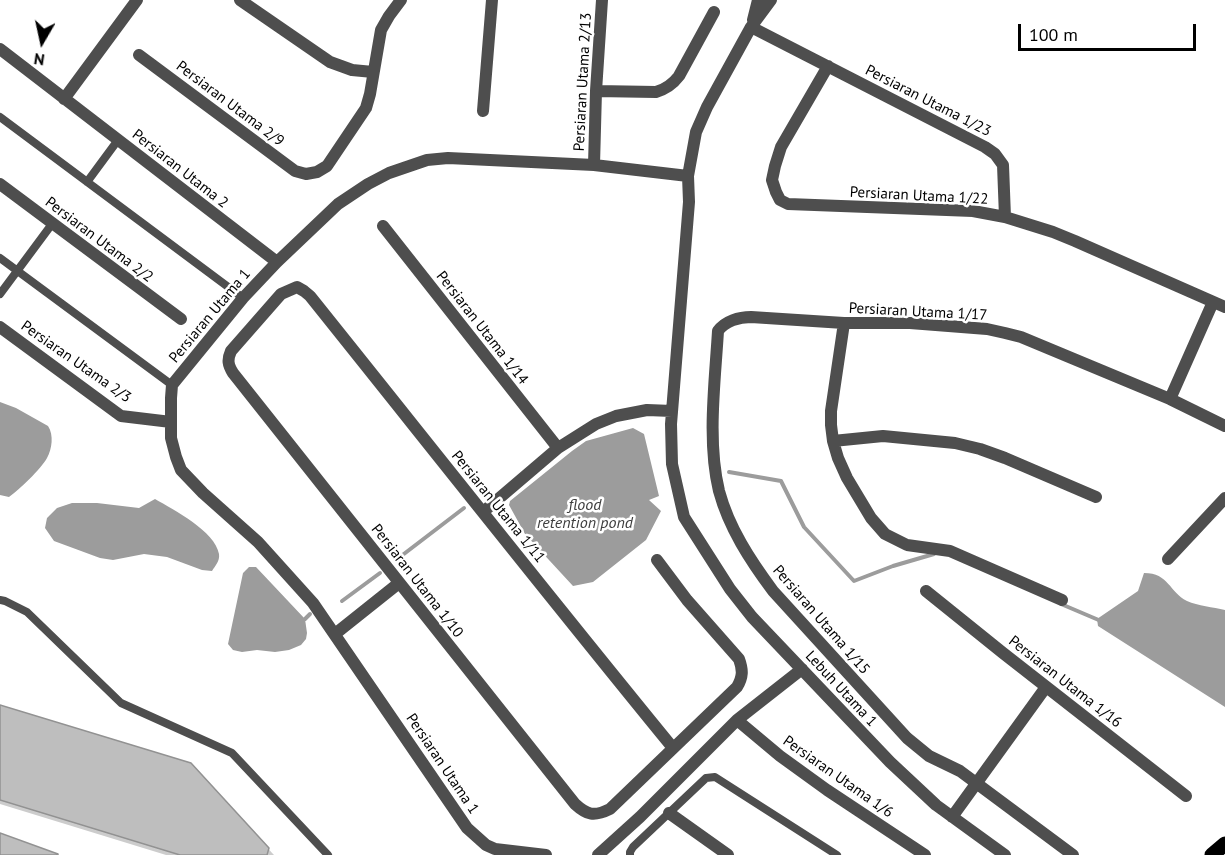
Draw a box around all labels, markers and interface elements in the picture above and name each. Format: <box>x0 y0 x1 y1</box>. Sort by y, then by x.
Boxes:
north arrow <box>12 12 72 72</box>
street label: Persiaran Utama 2/13 <box>570 12 596 152</box>
scale bar <box>1021 12 1200 50</box>
text: 100 m <box>1029 23 1078 46</box>
text: N <box>32 49 46 70</box>
street label: Persiaran Utama 2/9 <box>172 57 288 151</box>
street label: Persiaran Utama 1/23 <box>862 61 994 141</box>
street label: Persiaran Utama 2 <box>128 126 232 212</box>
street label: Persiaran Utama 1/22 <box>849 183 989 209</box>
street label: Persiaran Utama 2/2 <box>41 193 157 287</box>
street label: Persiaran Utama 1 <box>165 265 255 367</box>
street label: Persiaran Utama 1/14 <box>432 268 532 388</box>
street label: Persiaran Utama 1/17 <box>848 299 988 325</box>
street label: Persiaran Utama 2/3 <box>17 317 135 407</box>
street label: Persiaran Utama 1/11 <box>447 447 549 567</box>
water label: flood retention pond <box>537 495 633 533</box>
street label: Persiaran Utama 1/10 <box>367 521 467 641</box>
street label: Persiaran Utama 1/15 <box>769 562 873 678</box>
street label: Persiaran Utama 1/16 <box>1005 632 1125 732</box>
street label: Lebuh Utama 1 <box>801 647 881 731</box>
street label: Persiaran Utama 1 <box>402 710 482 818</box>
street label: Persiaran Utama 1/6 <box>779 732 897 822</box>

